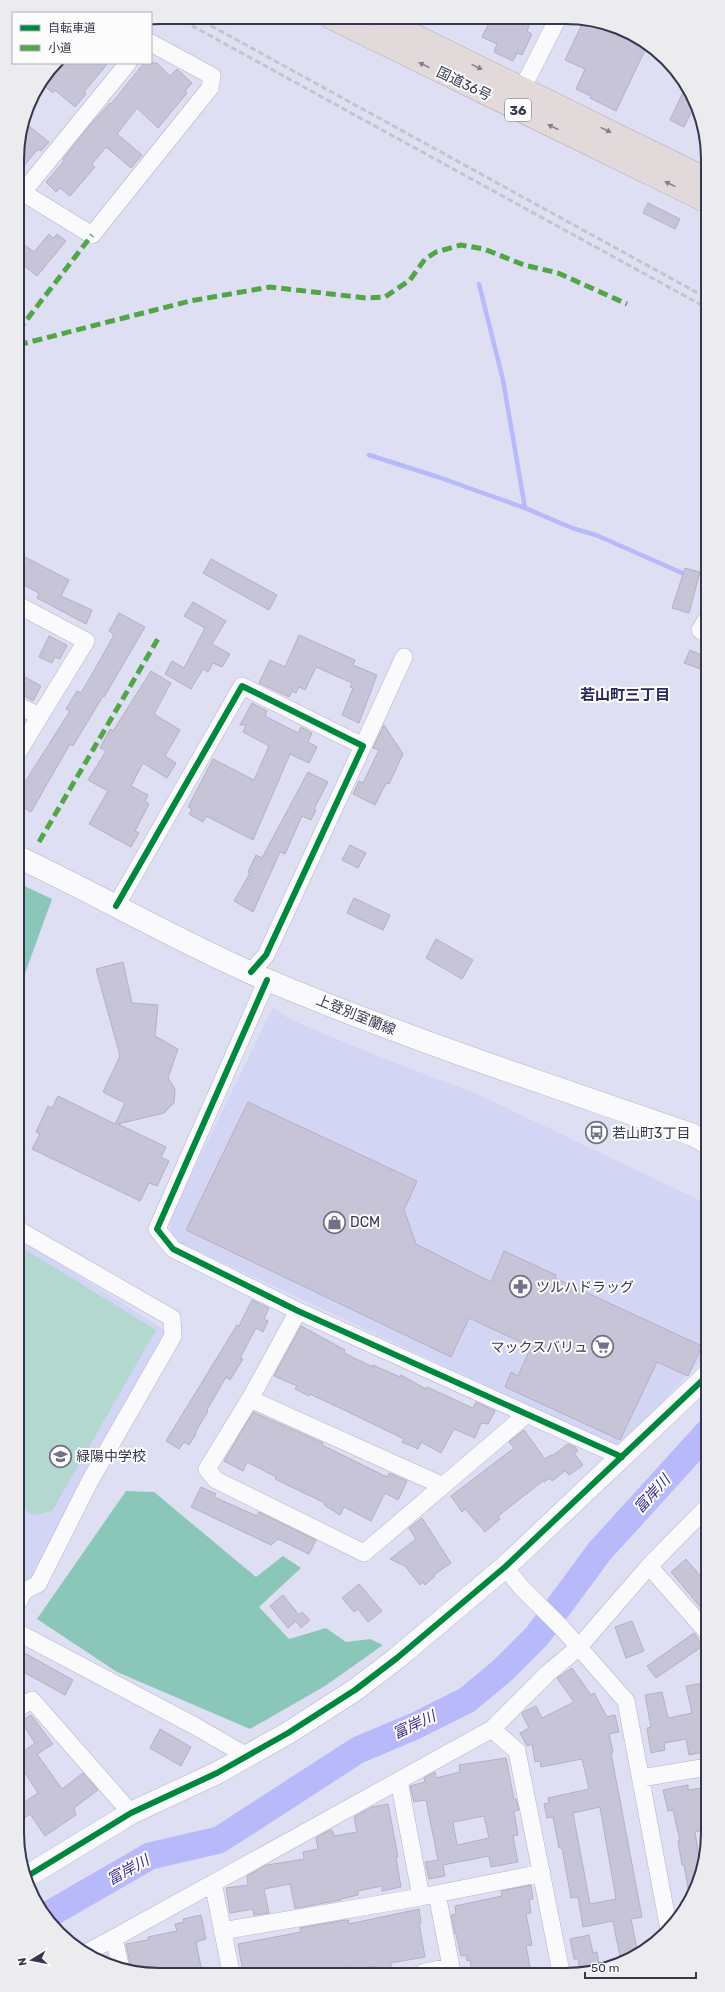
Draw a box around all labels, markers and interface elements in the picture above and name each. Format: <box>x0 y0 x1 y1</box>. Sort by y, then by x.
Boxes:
legend <box>12 12 152 64</box>
text: 自転車道 <box>48 21 96 35</box>
text: 小道 <box>48 41 72 55</box>
one-way arrow <box>418 62 429 68</box>
street label: 国道36号 <box>434 63 494 105</box>
one-way arrow <box>471 64 483 70</box>
road number: 36 <box>505 99 531 121</box>
one-way arrow <box>548 124 559 131</box>
one-way arrow <box>601 127 612 134</box>
one-way arrow <box>665 181 676 187</box>
district label: 若山町三丁目 <box>580 686 670 704</box>
street label: 上登別室蘭線 <box>314 991 398 1039</box>
bus stop icon: 若山町3丁目 <box>584 1120 610 1146</box>
place label: 若山町3丁目 <box>612 1125 690 1142</box>
shop icon: DCM <box>321 1209 347 1235</box>
place label: DCM <box>350 1214 380 1231</box>
pharmacy icon: ツルハドラッグ <box>507 1274 533 1300</box>
place label: ツルハドラッグ <box>536 1279 634 1296</box>
supermarket icon: マックスバリュ <box>590 1334 616 1360</box>
place label: マックスバリュ <box>490 1339 588 1356</box>
school or university icon: 緑陽中学校 <box>47 1443 73 1469</box>
place label: 緑陽中学校 <box>76 1448 146 1465</box>
water label: 富岸川 <box>630 1470 675 1517</box>
water label: 富岸川 <box>390 1706 440 1743</box>
water label: 富岸川 <box>104 1850 154 1889</box>
north arrow <box>12 1940 52 1980</box>
scale bar <box>585 1954 696 1980</box>
text: N <box>16 1957 30 1967</box>
text: 50 m <box>591 1961 619 1975</box>

